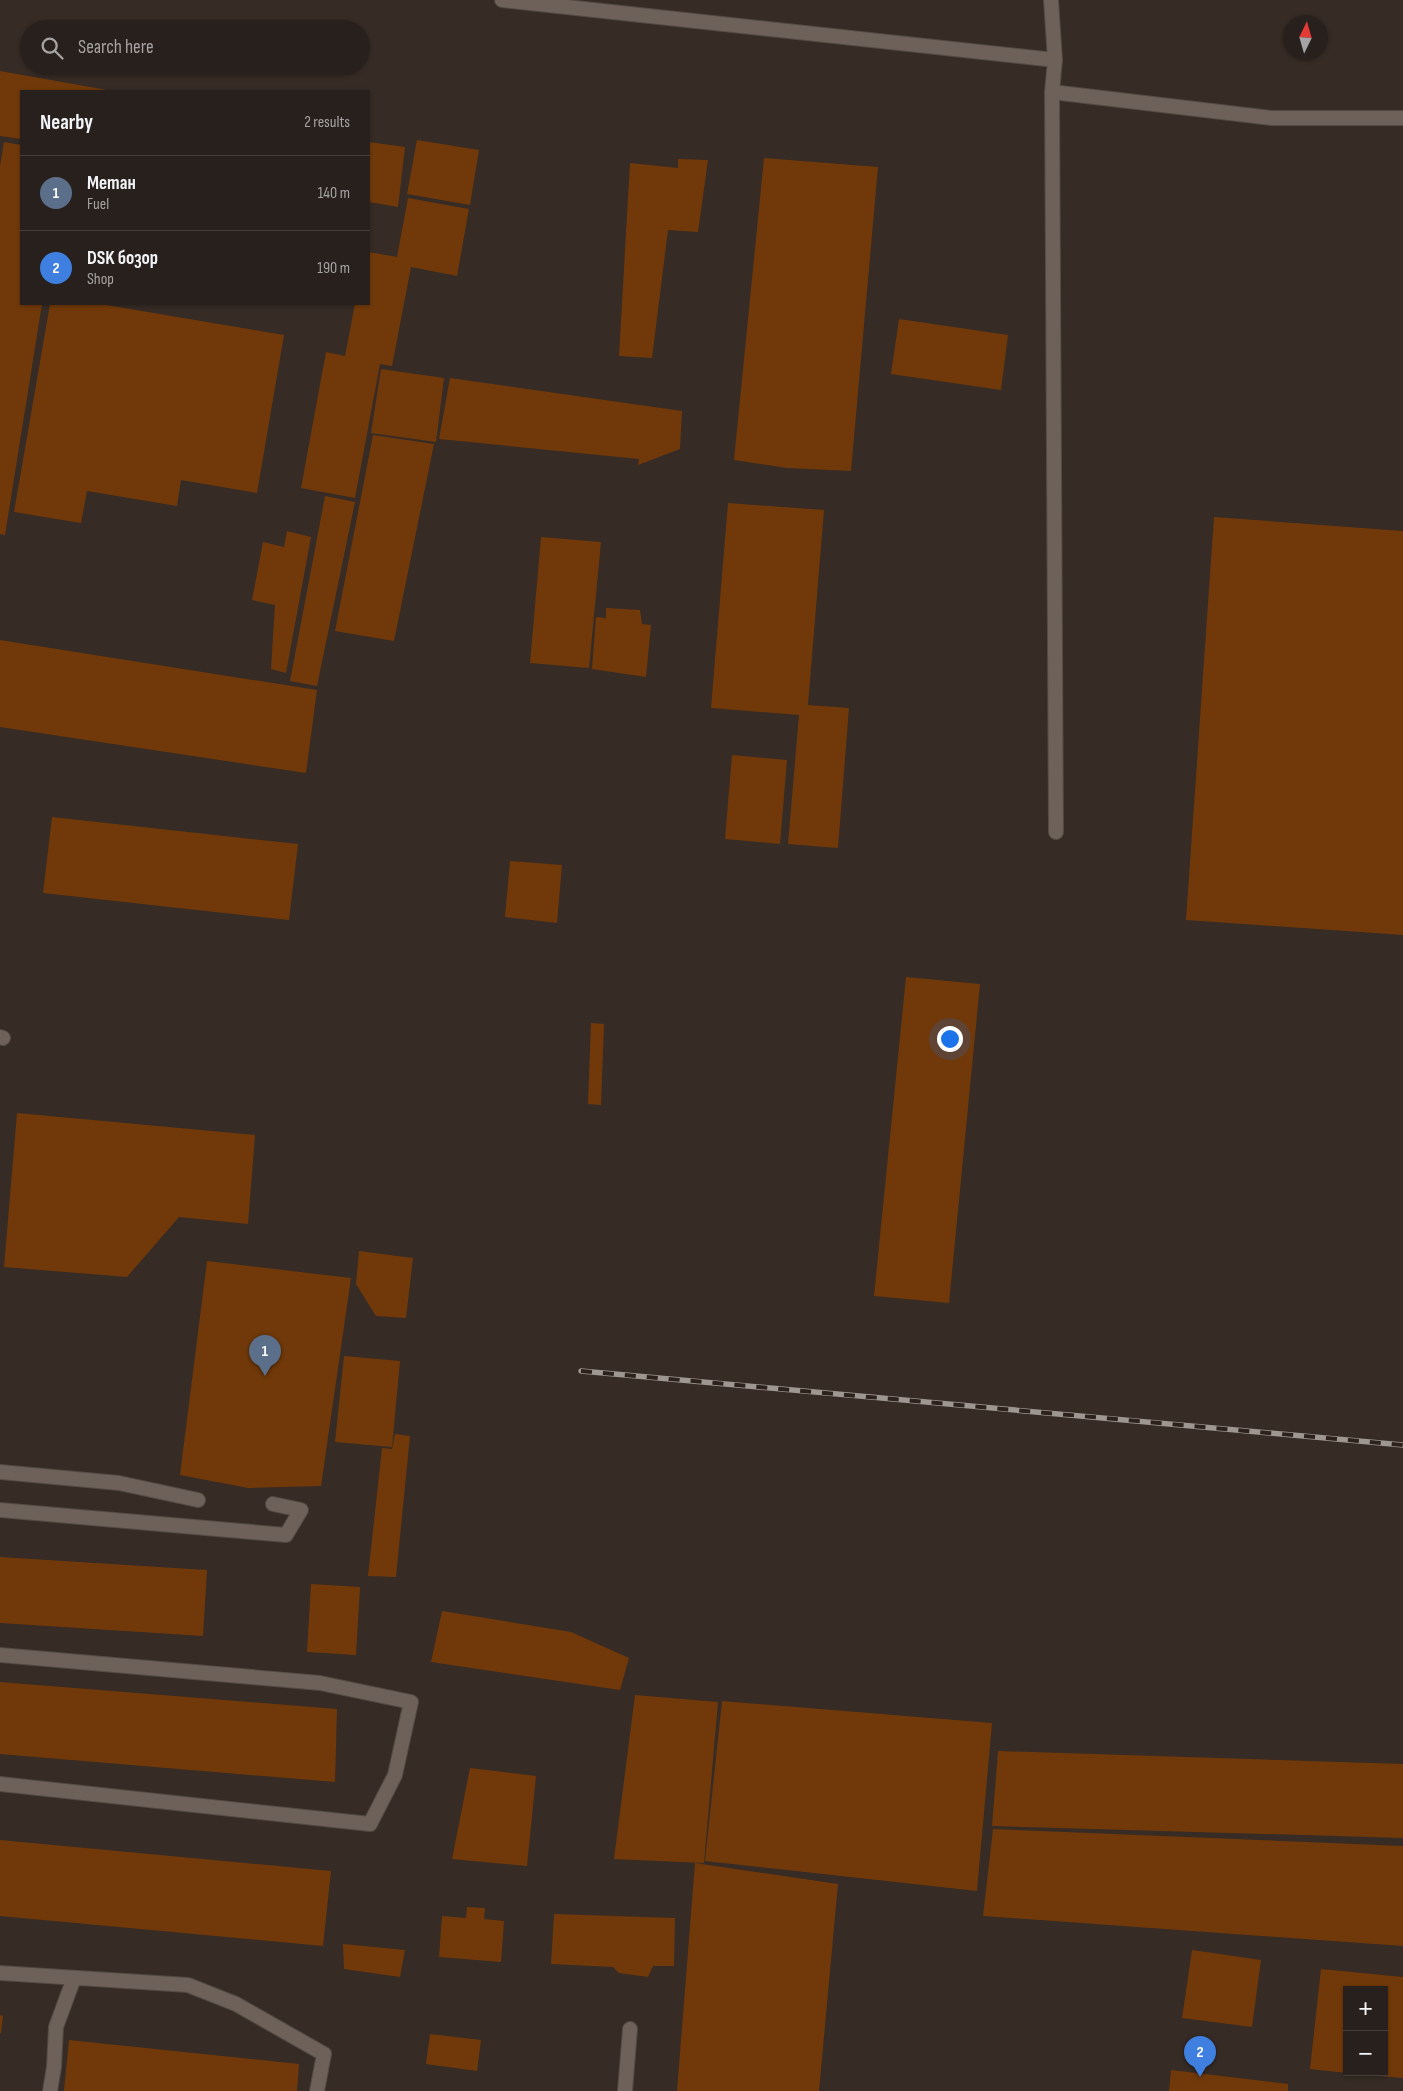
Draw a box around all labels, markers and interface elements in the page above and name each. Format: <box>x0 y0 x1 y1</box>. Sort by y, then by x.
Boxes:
north arrow <box>1283 15 1328 60</box>
search box <box>20 20 370 75</box>
icon: search <box>38 34 66 62</box>
text: Search here <box>78 36 154 59</box>
text: Nearby <box>40 110 93 135</box>
text: 2 results <box>304 113 350 132</box>
text: Метан <box>87 172 136 195</box>
text: 1 <box>53 184 59 203</box>
text: 140 m <box>318 184 350 203</box>
text: Fuel <box>87 195 109 214</box>
text: DSK бозор <box>87 247 158 270</box>
text: 2 <box>52 259 60 278</box>
text: 190 m <box>317 259 350 278</box>
text: Shop <box>87 270 114 289</box>
your location <box>937 1026 963 1052</box>
pin: 1 <box>249 1335 281 1376</box>
map controls <box>1343 1986 1388 2076</box>
button: + <box>1343 1986 1388 2031</box>
button: − <box>1343 2031 1388 2076</box>
pin: 2 <box>1184 2036 1216 2077</box>

